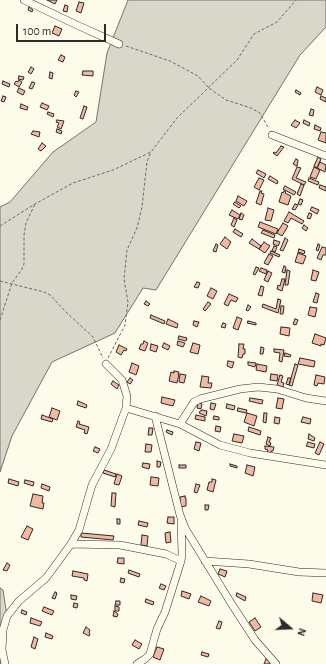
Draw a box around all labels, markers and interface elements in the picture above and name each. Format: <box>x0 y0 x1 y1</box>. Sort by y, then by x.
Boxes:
scale bar <box>18 16 108 42</box>
text: 100 m <box>23 25 51 37</box>
north arrow <box>270 608 310 648</box>
text: N <box>295 627 308 637</box>

